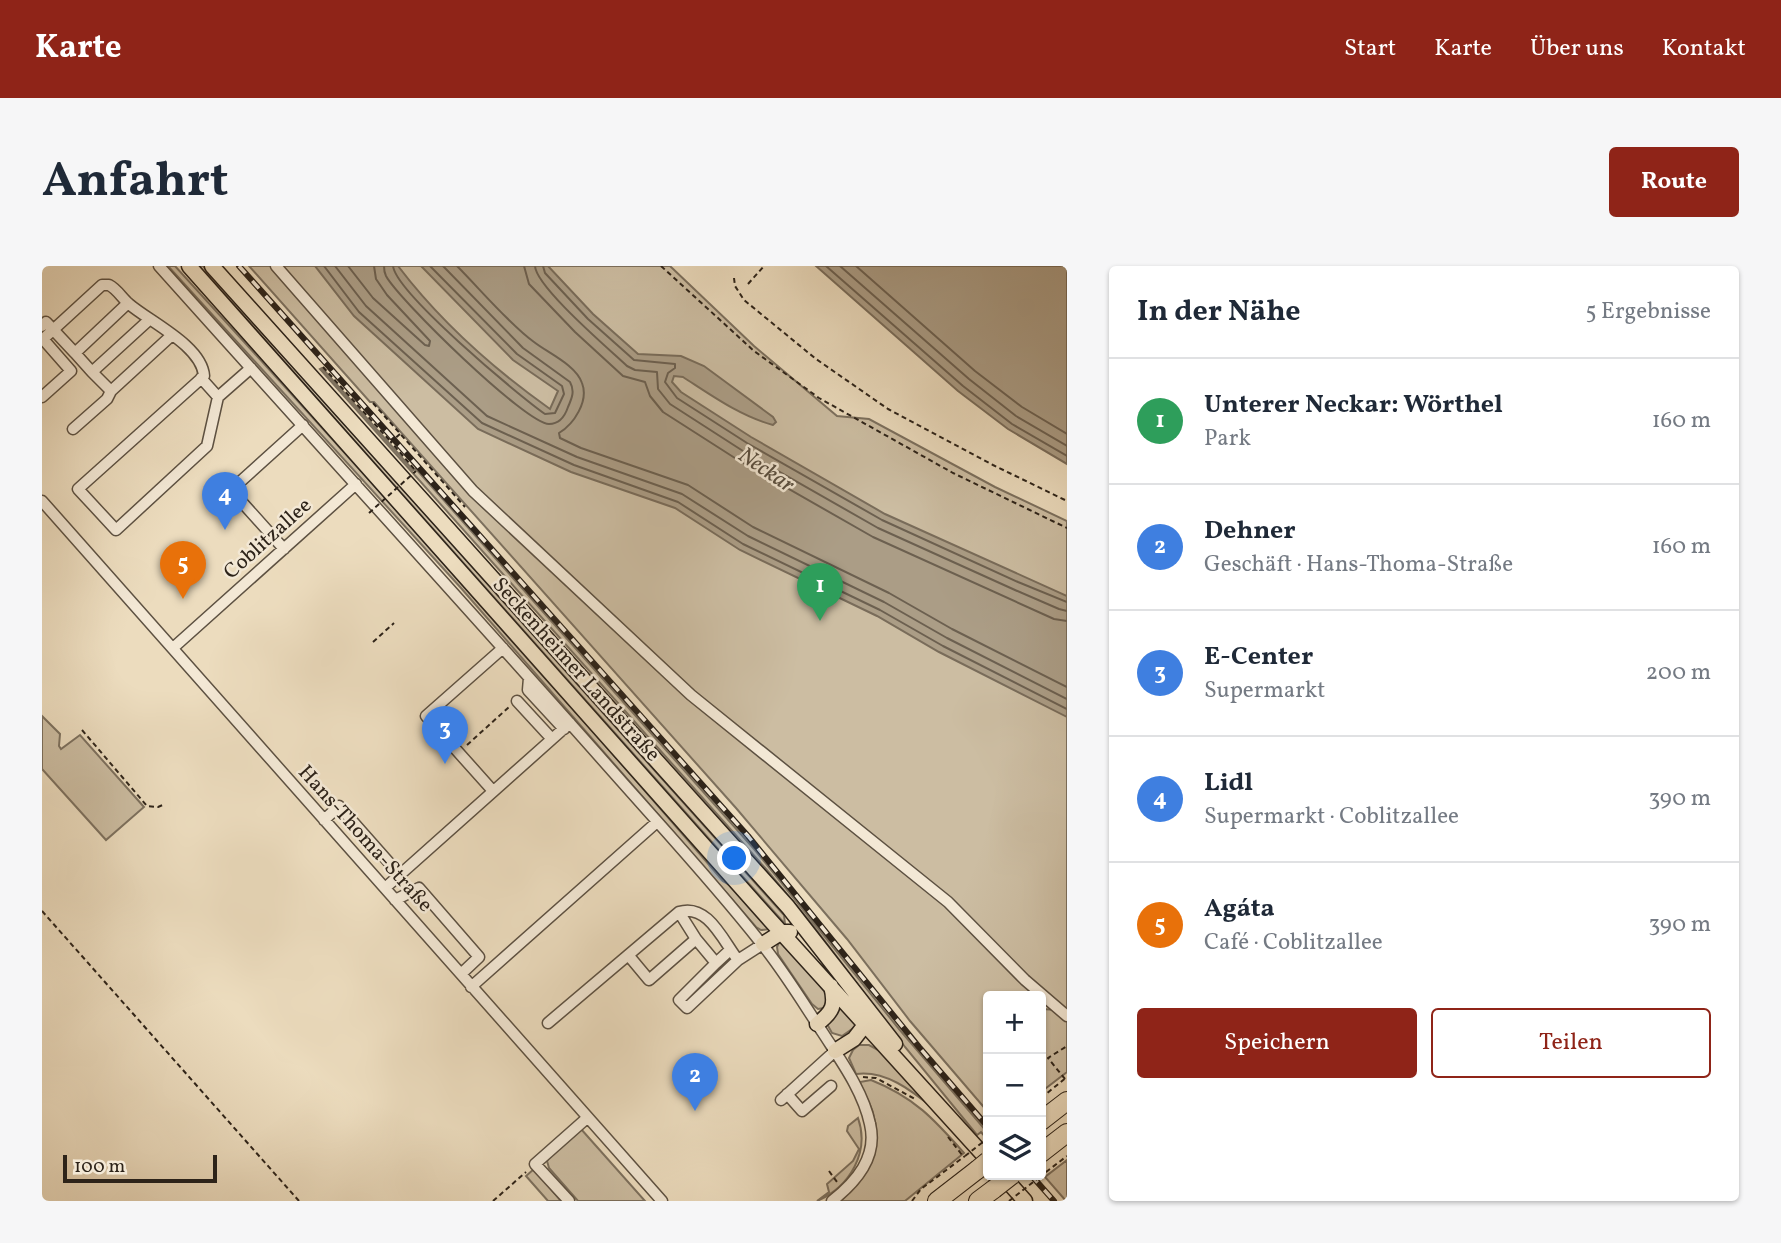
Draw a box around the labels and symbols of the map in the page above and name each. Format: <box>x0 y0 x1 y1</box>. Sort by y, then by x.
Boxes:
water label: Neckar <box>731 440 801 501</box>
pin: 4 <box>202 472 248 530</box>
street label: Coblitzallee <box>218 492 318 586</box>
pin: 5 <box>160 541 206 599</box>
pin: 1 <box>797 563 843 621</box>
street label: Seckenheimer Landstraße <box>485 571 667 769</box>
pin: 3 <box>422 706 468 764</box>
street label: Hans-Thoma-Straße <box>291 759 439 919</box>
your location <box>717 841 751 875</box>
pin: 2 <box>672 1053 718 1111</box>
scale bar <box>63 1152 217 1184</box>

